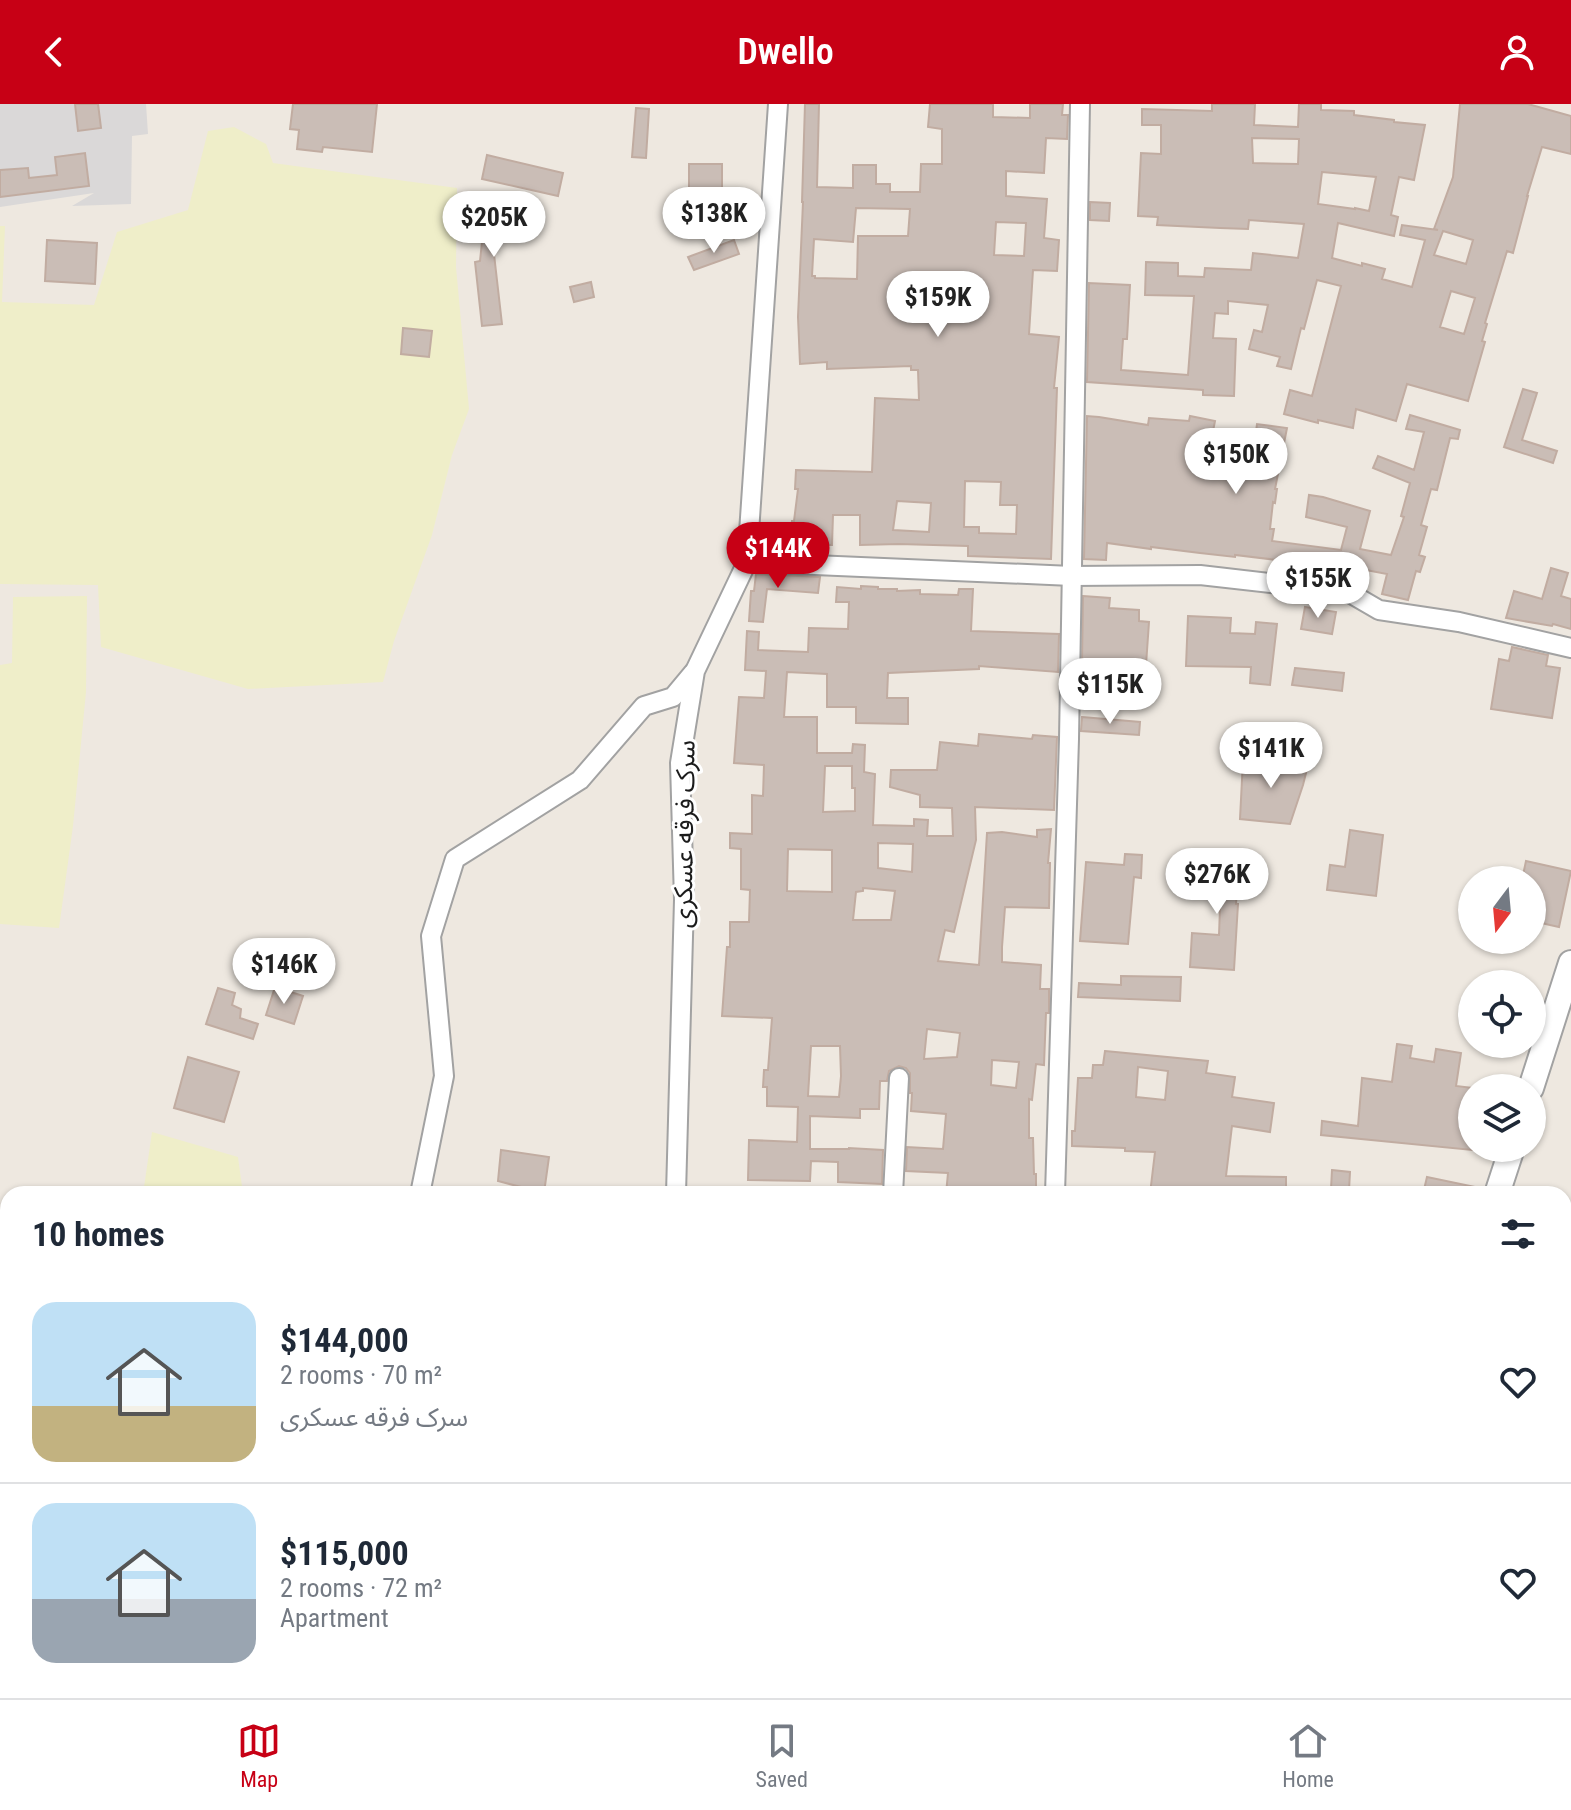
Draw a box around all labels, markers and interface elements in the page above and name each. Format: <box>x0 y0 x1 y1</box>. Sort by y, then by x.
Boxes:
icon: back <box>32 30 76 74</box>
icon: person <box>1495 30 1539 74</box>
text: Dwello <box>737 31 834 73</box>
pin: $138K <box>658 187 770 255</box>
pin: $205K <box>438 191 550 259</box>
text: $138K <box>681 198 747 228</box>
text: $205K <box>461 202 527 232</box>
pin: $159K <box>882 271 994 339</box>
text: $159K <box>905 282 971 312</box>
pin: $150K <box>1180 428 1292 496</box>
text: $150K <box>1203 439 1269 469</box>
pin: $144K <box>722 522 834 590</box>
text: $144K <box>745 533 811 563</box>
pin: $155K <box>1262 552 1374 620</box>
text: $155K <box>1285 563 1351 593</box>
pin: $115K <box>1054 658 1166 726</box>
text: $115K <box>1077 669 1143 699</box>
pin: $141K <box>1215 722 1327 790</box>
text: $141K <box>1238 733 1304 763</box>
street label: سرک فرقه عسکری <box>667 740 701 928</box>
pin: $276K <box>1161 848 1273 916</box>
text: $276K <box>1184 859 1250 889</box>
north arrow <box>1458 866 1546 954</box>
map controls <box>1458 866 1546 1162</box>
pin: $146K <box>228 938 340 1006</box>
text: $146K <box>251 949 317 979</box>
button: locate <box>1458 970 1546 1058</box>
button: layers <box>1458 1074 1546 1162</box>
icon: filters <box>1496 1212 1540 1256</box>
text: 10 homes <box>32 1214 165 1254</box>
text: $144,000 <box>280 1320 409 1360</box>
icon: home <box>96 1334 192 1430</box>
text: 2 rooms · 70 m² <box>280 1360 442 1390</box>
icon: heart <box>1496 1360 1540 1404</box>
text: سرک فرقه عسکری <box>280 1402 468 1432</box>
text: $115,000 <box>280 1533 409 1573</box>
icon: home <box>96 1535 192 1631</box>
icon: heart <box>1496 1561 1540 1605</box>
text: 2 rooms · 72 m² <box>280 1573 442 1603</box>
text: Apartment <box>280 1603 389 1633</box>
tab: Map <box>237 1719 281 1792</box>
tab: Saved <box>756 1719 808 1792</box>
tab: Home <box>1282 1719 1334 1792</box>

